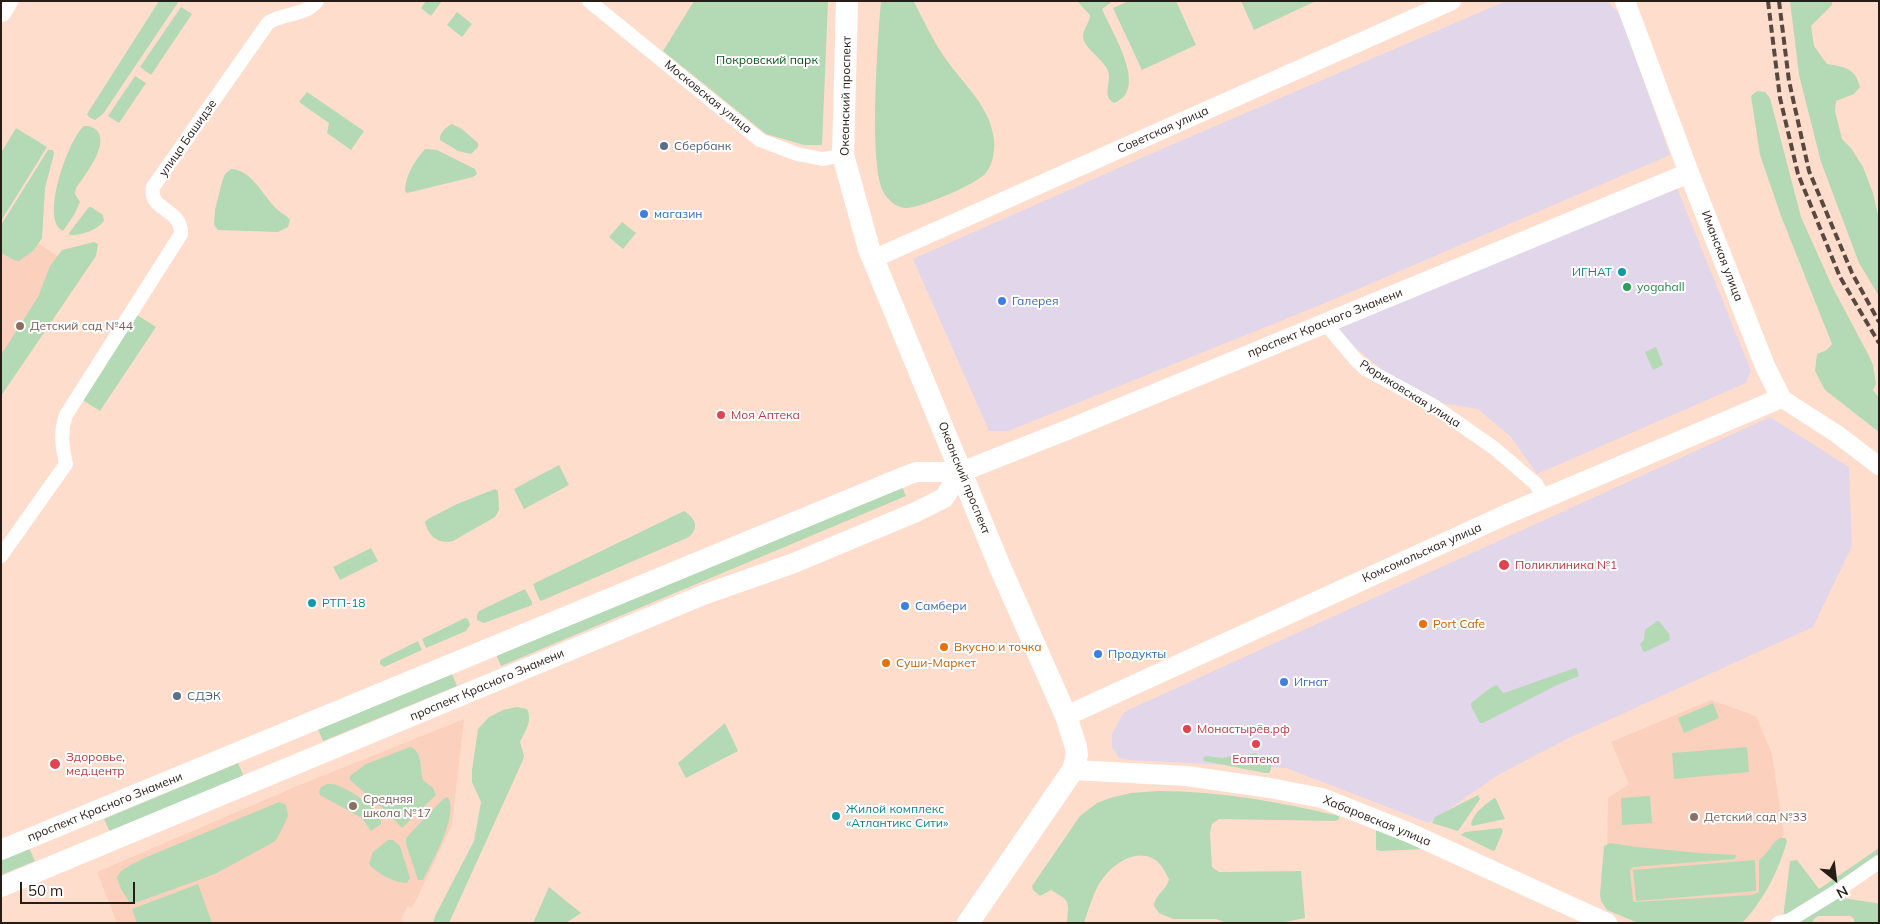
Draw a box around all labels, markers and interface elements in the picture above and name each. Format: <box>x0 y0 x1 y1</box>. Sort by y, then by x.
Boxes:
street label: Океанский проспект <box>838 36 854 156</box>
park label: Покровский парк <box>716 53 818 67</box>
street label: Московская улица <box>662 57 754 137</box>
street label: улица Башидзе <box>156 97 220 179</box>
street label: Советская улица <box>1115 103 1211 157</box>
place label: Сбербанк <box>674 139 731 153</box>
marker: Сбербанк <box>658 140 670 152</box>
place label: магазин <box>654 207 702 221</box>
marker: магазин <box>638 208 650 220</box>
street label: Иманская улица <box>1698 209 1746 303</box>
place label: ИГНАТ <box>1572 265 1612 279</box>
marker: ИГНАТ <box>1616 266 1628 278</box>
place label: yogahall <box>1637 280 1685 294</box>
marker: yogahall <box>1621 281 1633 293</box>
street label: проспект Красного Знамени <box>1245 285 1405 361</box>
place label: Галерея <box>1012 294 1059 308</box>
marker: Галерея <box>996 295 1008 307</box>
place label: Детский сад №44 <box>30 319 133 333</box>
marker: Детский сад №44 <box>14 320 26 332</box>
street label: Рюриковская улица <box>1357 357 1463 431</box>
place label: Моя Аптека <box>731 408 800 422</box>
marker: Моя Аптека <box>715 409 727 421</box>
street label: Океанский проспект <box>935 420 993 536</box>
street label: Комсомольская улица <box>1360 520 1484 586</box>
marker: Поликлиника №1 <box>1497 558 1511 572</box>
place label: Поликлиника №1 <box>1515 558 1617 572</box>
place label: РТП-18 <box>322 596 366 610</box>
marker: РТП-18 <box>306 597 318 609</box>
place label: Самбери <box>915 599 967 613</box>
marker: Самбери <box>899 600 911 612</box>
place label: Port Cafe <box>1433 617 1485 631</box>
marker: Port Cafe <box>1417 618 1429 630</box>
place label: Вкусно и точка <box>954 640 1042 654</box>
marker: Вкусно и точка <box>938 641 950 653</box>
street label: проспект Красного Знамени <box>408 646 566 724</box>
place label: Продукты <box>1108 647 1166 661</box>
marker: Продукты <box>1092 648 1104 660</box>
place label: Суши-Маркет <box>896 656 976 670</box>
marker: Суши-Маркет <box>880 657 892 669</box>
place label: Игнат <box>1294 675 1328 689</box>
marker: Игнат <box>1278 676 1290 688</box>
place label: СДЭК <box>187 689 221 703</box>
marker: СДЭК <box>171 690 183 702</box>
place label: Монастырёв.рф <box>1197 722 1290 736</box>
marker: Монастырёв.рф <box>1181 723 1193 735</box>
marker: Еаптека <box>1250 738 1262 750</box>
place label: Здоровье, мед.центр <box>66 750 125 778</box>
place label: Еаптека <box>1232 752 1280 766</box>
marker: Здоровье, мед.центр <box>48 757 62 771</box>
street label: проспект Красного Знамени <box>25 769 185 845</box>
place label: Средняя школа №17 <box>363 792 431 820</box>
street label: Хабаровская улица <box>1321 793 1433 849</box>
marker: Средняя школа №17 <box>347 800 359 812</box>
place label: Жилой комплекс «Атлантикс Сити» <box>846 802 948 830</box>
marker: Жилой комплекс «Атлантикс Сити» <box>830 810 842 822</box>
place label: Детский сад №33 <box>1704 810 1807 824</box>
marker: Детский сад №33 <box>1688 811 1700 823</box>
north arrow <box>1810 854 1860 904</box>
scale bar <box>22 872 138 904</box>
text: 50 m <box>28 881 63 900</box>
text: N <box>1833 882 1851 903</box>

